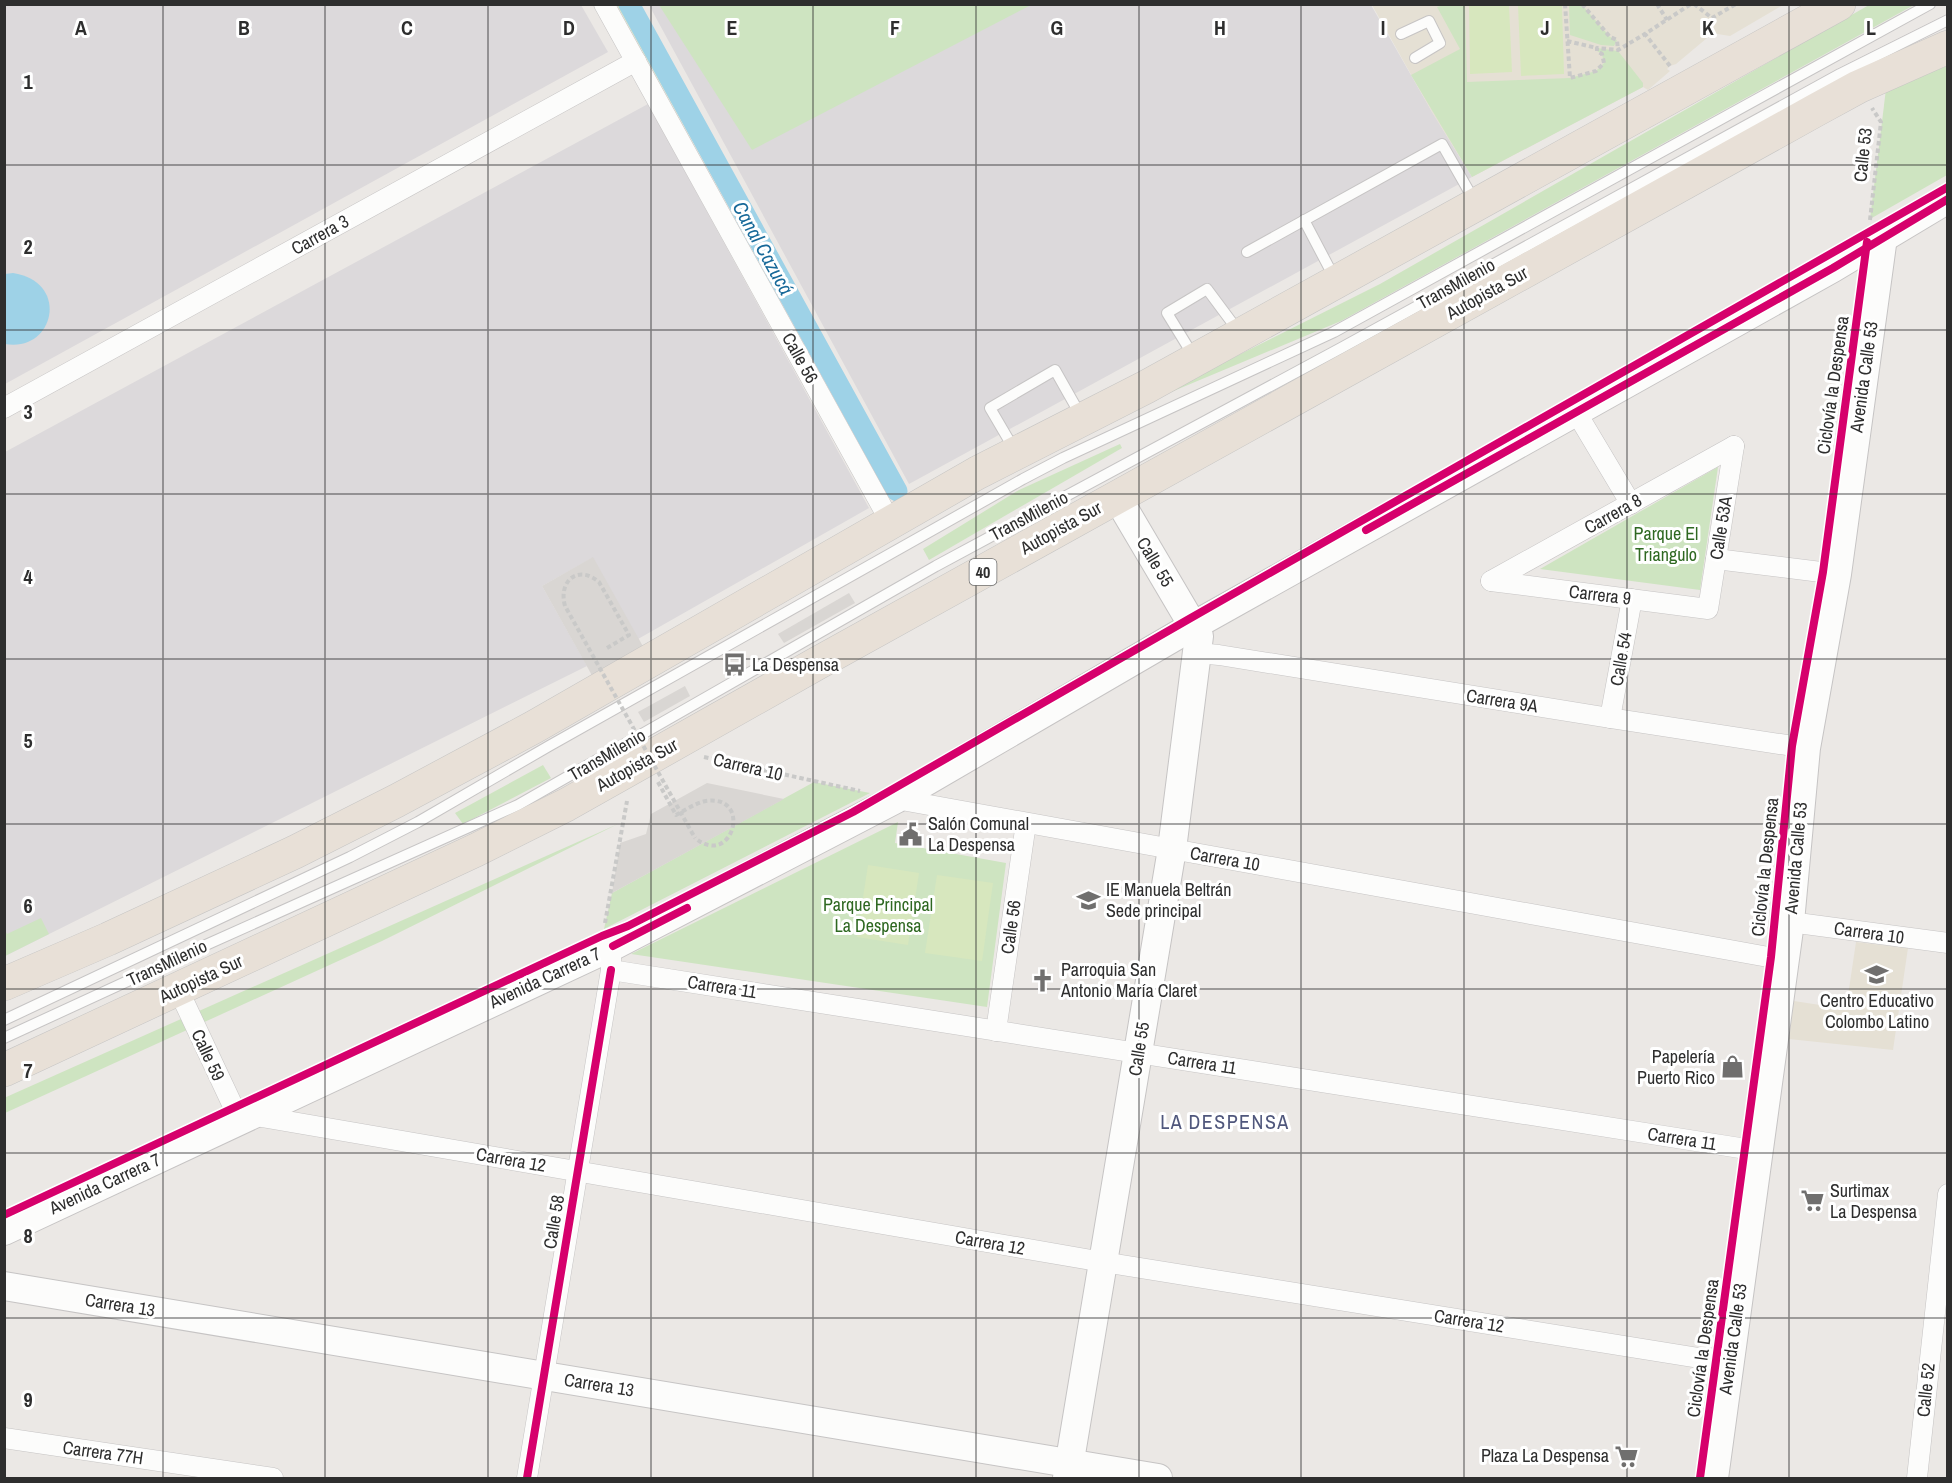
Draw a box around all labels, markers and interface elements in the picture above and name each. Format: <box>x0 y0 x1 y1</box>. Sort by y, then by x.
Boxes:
text: A <box>75 14 87 41</box>
text: B <box>238 14 250 41</box>
text: C <box>401 14 413 41</box>
text: D <box>563 14 575 41</box>
text: E <box>727 14 738 41</box>
text: F <box>890 14 900 41</box>
text: G <box>1051 14 1063 41</box>
text: H <box>1214 14 1226 41</box>
text: I <box>1381 14 1385 41</box>
text: J <box>1540 14 1550 41</box>
text: K <box>1702 14 1714 41</box>
text: L <box>1866 14 1876 41</box>
text: 1 <box>23 68 33 95</box>
street label: Calle 53 <box>1847 127 1878 183</box>
water label: Canal Cazucá <box>727 196 800 299</box>
street label: Carrera 3 <box>286 209 353 261</box>
text: 2 <box>23 233 33 260</box>
street label: TransMilenio <box>1412 252 1499 315</box>
street label: Autopista Sur <box>1441 260 1532 326</box>
street label: Ciclovía la Despensa <box>1810 314 1855 456</box>
street label: Avenida Calle 53 <box>1843 320 1884 435</box>
street label: Calle 56 <box>776 328 824 388</box>
text: 3 <box>23 398 33 425</box>
street label: TransMilenio <box>985 484 1072 547</box>
street label: Carrera 8 <box>1579 488 1646 540</box>
street label: Calle 53A <box>1703 494 1738 561</box>
street label: Autopista Sur <box>1015 495 1106 561</box>
park label: Parque El Triangulo <box>1634 521 1698 567</box>
street label: Calle 55 <box>1131 532 1180 591</box>
road number: 40 <box>970 559 996 585</box>
text: 4 <box>23 563 33 590</box>
street label: Carrera 9 <box>1568 578 1633 611</box>
street label: Calle 54 <box>1603 630 1638 688</box>
bus stop icon: La Despensa <box>721 652 747 678</box>
place label: La Despensa <box>752 652 839 677</box>
street label: Carrera 9A <box>1464 683 1540 719</box>
street label: TransMilenio <box>563 722 650 787</box>
text: 5 <box>23 727 33 754</box>
street label: Autopista Sur <box>591 732 682 798</box>
street label: Carrera 10 <box>711 746 785 787</box>
street label: Ciclovía la Despensa <box>1745 796 1784 938</box>
street label: Avenida Calle 53 <box>1778 801 1813 916</box>
place label: Salón Comunal La Despensa <box>928 811 1029 857</box>
public building icon: Salón Comunal La Despensa <box>897 821 923 847</box>
street label: Carrera 10 <box>1188 840 1262 877</box>
place label: IE Manuela Beltrán Sede principal <box>1106 877 1232 923</box>
school or university icon: IE Manuela Beltrán Sede principal <box>1075 887 1101 913</box>
text: 6 <box>23 892 33 919</box>
park label: Parque Principal La Despensa <box>823 892 933 938</box>
street label: Calle 56 <box>994 898 1027 955</box>
street label: Carrera 10 <box>1832 915 1906 950</box>
street label: TransMilenio <box>123 933 211 992</box>
street label: Avenida Carrera 7 <box>484 941 605 1015</box>
street label: Autopista Sur <box>154 948 247 1009</box>
place label: Parroquia San Antonio María Claret <box>1060 957 1197 1003</box>
school or university icon: Centro Educativo Colombo Latino <box>1864 962 1890 988</box>
church icon: Parroquia San Antonio María Claret <box>1030 967 1056 993</box>
street label: Carrera 11 <box>686 969 759 1004</box>
place label: Centro Educativo Colombo Latino <box>1820 988 1934 1034</box>
street label: Calle 55 <box>1122 1020 1155 1078</box>
street label: Calle 59 <box>186 1025 231 1085</box>
place label: Papelería Puerto Rico <box>1637 1044 1715 1090</box>
street label: Carrera 11 <box>1166 1045 1239 1080</box>
shop icon: Papelería Puerto Rico <box>1720 1054 1746 1080</box>
text: 7 <box>23 1057 33 1084</box>
district label: LA DESPENSA <box>1160 1108 1290 1135</box>
street label: Carrera 11 <box>1646 1121 1719 1156</box>
street label: Carrera 12 <box>474 1141 548 1178</box>
street label: Avenida Carrera 7 <box>44 1147 165 1221</box>
place label: Surtimax La Despensa <box>1830 1178 1917 1224</box>
supermarket icon: Surtimax La Despensa <box>1799 1188 1825 1214</box>
street label: Calle 58 <box>537 1193 570 1251</box>
text: 8 <box>23 1222 33 1249</box>
street label: Carrera 12 <box>953 1224 1027 1261</box>
street label: Ciclovía la Despensa <box>1680 1277 1725 1419</box>
street label: Avenida Calle 53 <box>1712 1282 1753 1397</box>
street label: Carrera 13 <box>83 1287 157 1322</box>
street label: Carrera 12 <box>1432 1303 1506 1338</box>
street label: Calle 52 <box>1910 1362 1941 1418</box>
street label: Carrera 13 <box>562 1367 636 1402</box>
text: 9 <box>23 1386 33 1413</box>
street label: Carrera 77H <box>61 1434 145 1471</box>
place label: Plaza La Despensa <box>1481 1443 1609 1468</box>
supermarket icon: Plaza La Despensa <box>1614 1443 1640 1469</box>

